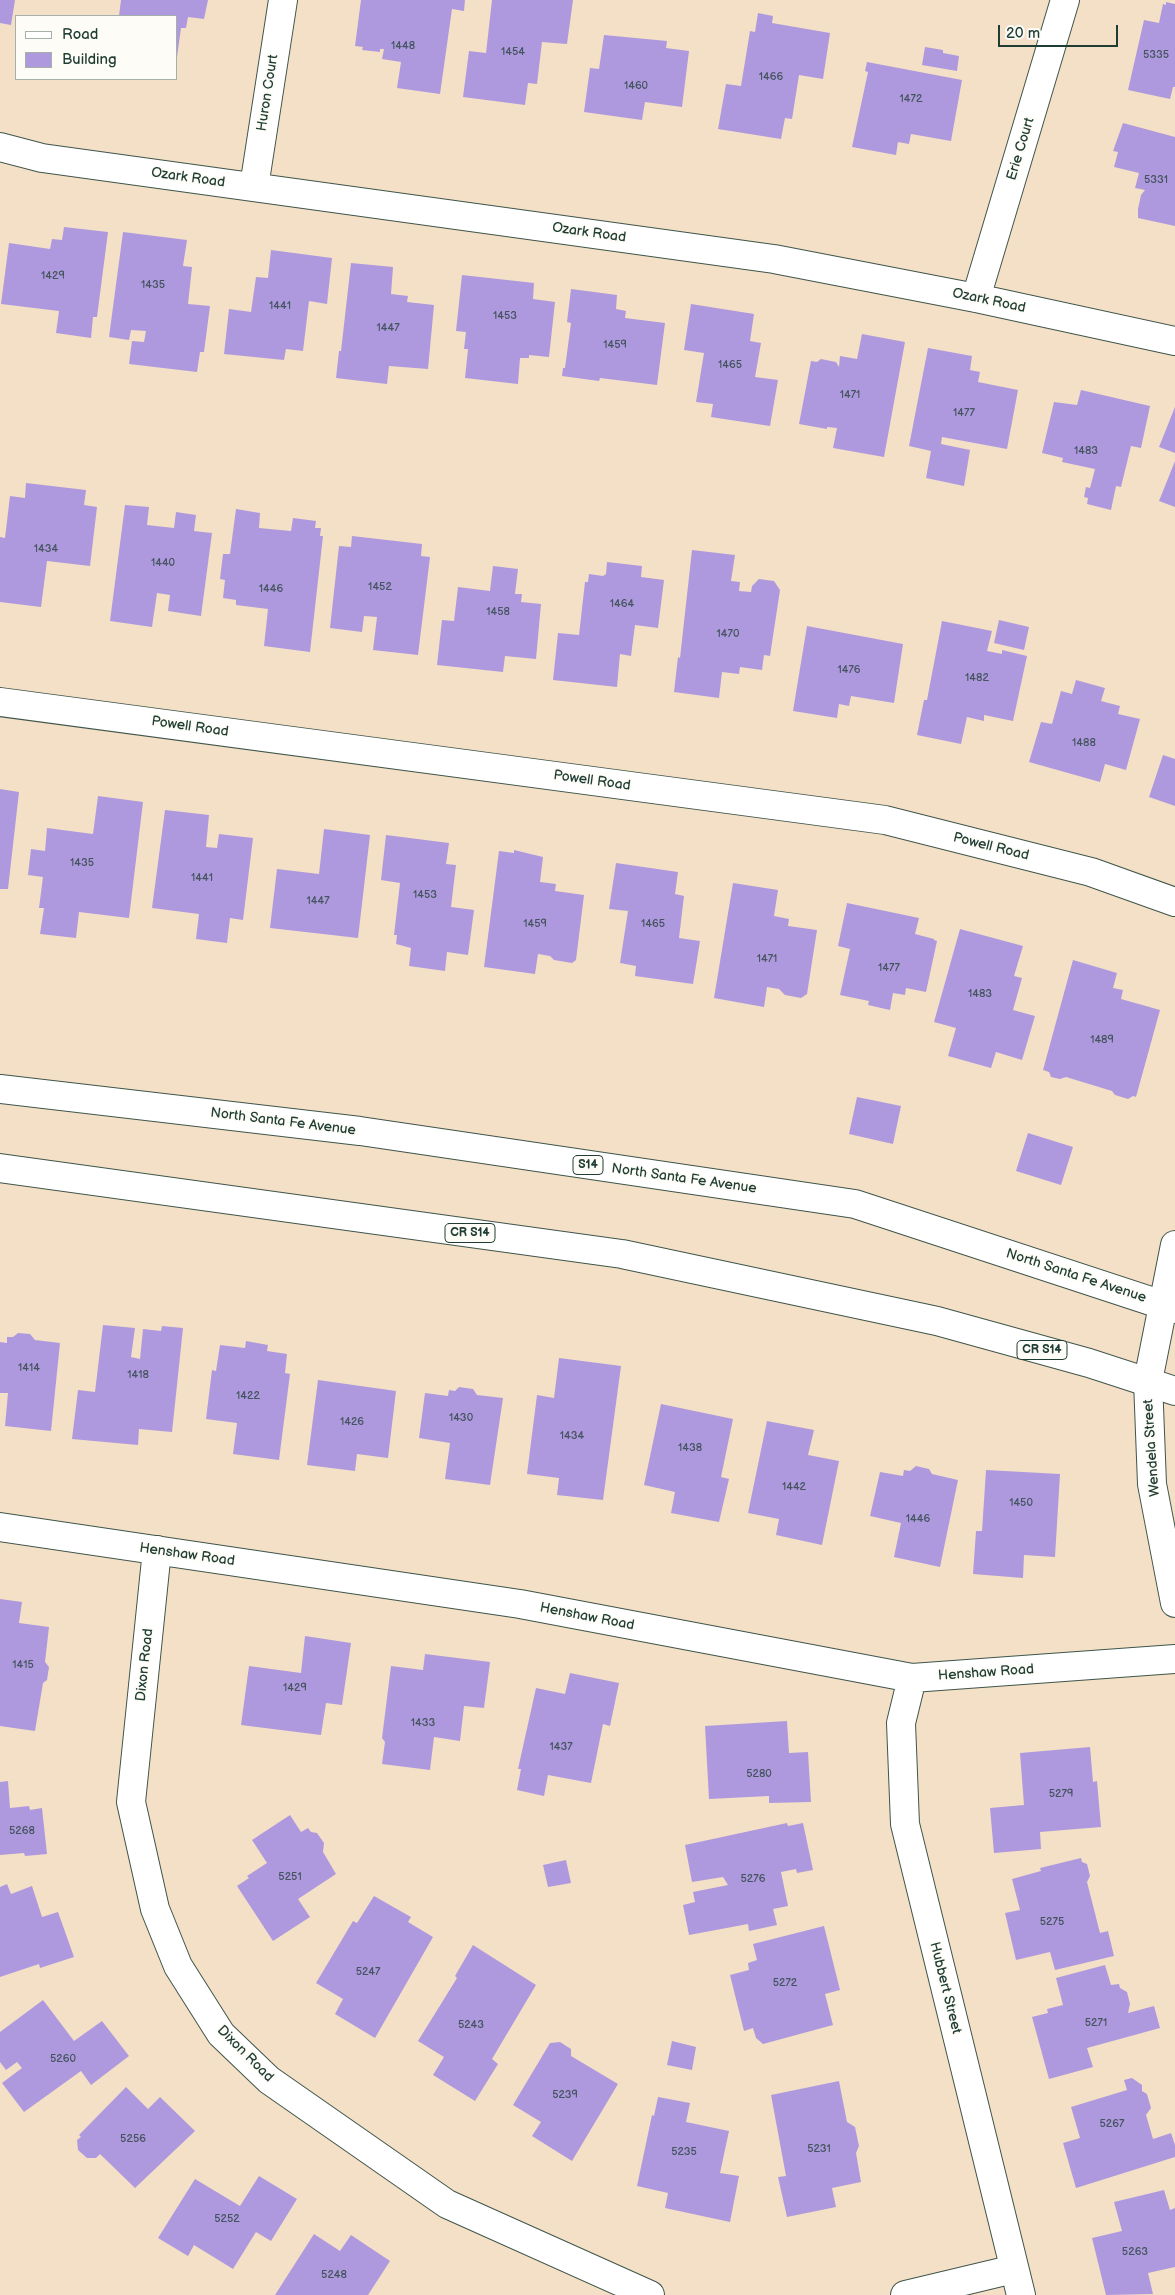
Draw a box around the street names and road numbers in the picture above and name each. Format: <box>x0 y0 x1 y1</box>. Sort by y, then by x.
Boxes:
street label: Huron Court <box>254 53 282 133</box>
street label: Erie Court <box>1004 116 1038 182</box>
street label: Ozark Road <box>150 165 226 191</box>
street label: Ozark Road <box>551 220 627 246</box>
street label: Ozark Road <box>951 285 1027 317</box>
street label: Powell Road <box>150 713 230 741</box>
street label: Powell Road <box>552 767 632 795</box>
street label: Powell Road <box>951 829 1031 865</box>
street label: North Santa Fe Avenue <box>209 1105 357 1139</box>
road number: S14 <box>573 1156 603 1174</box>
street label: North Santa Fe Avenue <box>610 1160 758 1198</box>
road number: CR S14 <box>445 1224 495 1242</box>
street label: North Santa Fe Avenue <box>1004 1245 1148 1307</box>
road number: CR S14 <box>1017 1340 1067 1360</box>
street label: Wendela Street <box>1140 1399 1164 1497</box>
street label: Henshaw Road <box>138 1540 236 1570</box>
street label: Henshaw Road <box>538 1600 636 1634</box>
street label: Dixon Road <box>133 1628 157 1702</box>
street label: Henshaw Road <box>938 1661 1034 1685</box>
street label: Hubbert Street <box>926 1940 964 2036</box>
street label: Dixon Road <box>213 2022 277 2086</box>

